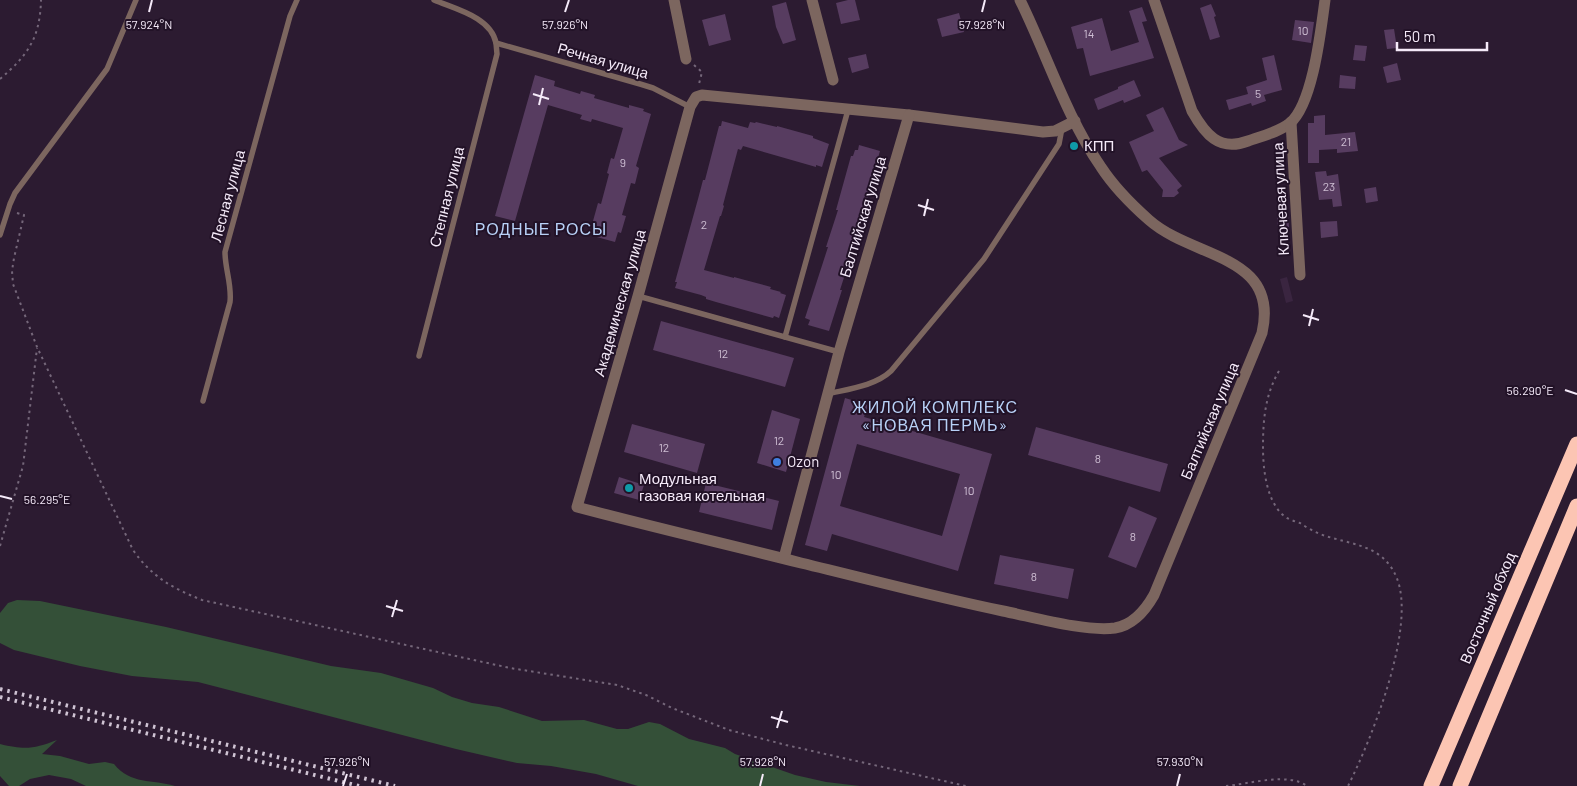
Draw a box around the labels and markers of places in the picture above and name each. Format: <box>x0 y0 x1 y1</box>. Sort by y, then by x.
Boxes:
place label: КПП <box>1084 136 1114 154</box>
marker: КПП <box>1068 140 1080 152</box>
place label: Ozon <box>787 452 819 470</box>
marker: Ozon <box>771 456 783 468</box>
place label: Модульная газовая котельная <box>639 469 765 504</box>
marker: Модульная газовая котельная <box>623 482 635 494</box>

